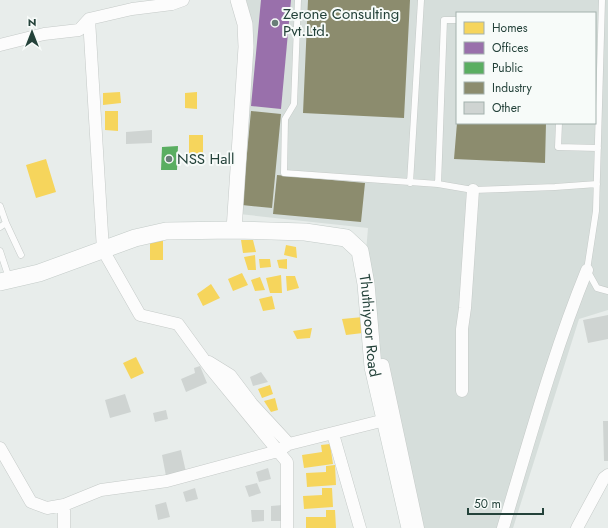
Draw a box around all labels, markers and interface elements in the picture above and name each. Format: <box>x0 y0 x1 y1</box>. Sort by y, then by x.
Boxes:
place label: Zerone Consulting Pvt.Ltd. <box>283 3 399 42</box>
north arrow <box>12 12 52 52</box>
legend <box>456 12 596 124</box>
text: N <box>28 14 36 30</box>
marker: Zerone Consulting Pvt.Ltd. <box>270 18 280 28</box>
text: Homes <box>492 19 528 37</box>
text: Offices <box>492 39 528 57</box>
text: Public <box>492 59 523 77</box>
text: Industry <box>492 79 533 97</box>
text: Other <box>492 99 522 117</box>
place label: NSS Hall <box>177 148 234 170</box>
marker: NSS Hall <box>164 154 174 164</box>
street label: Thuthiyoor Road <box>353 273 386 379</box>
scale bar <box>468 490 543 516</box>
text: 50 m <box>474 495 501 513</box>

